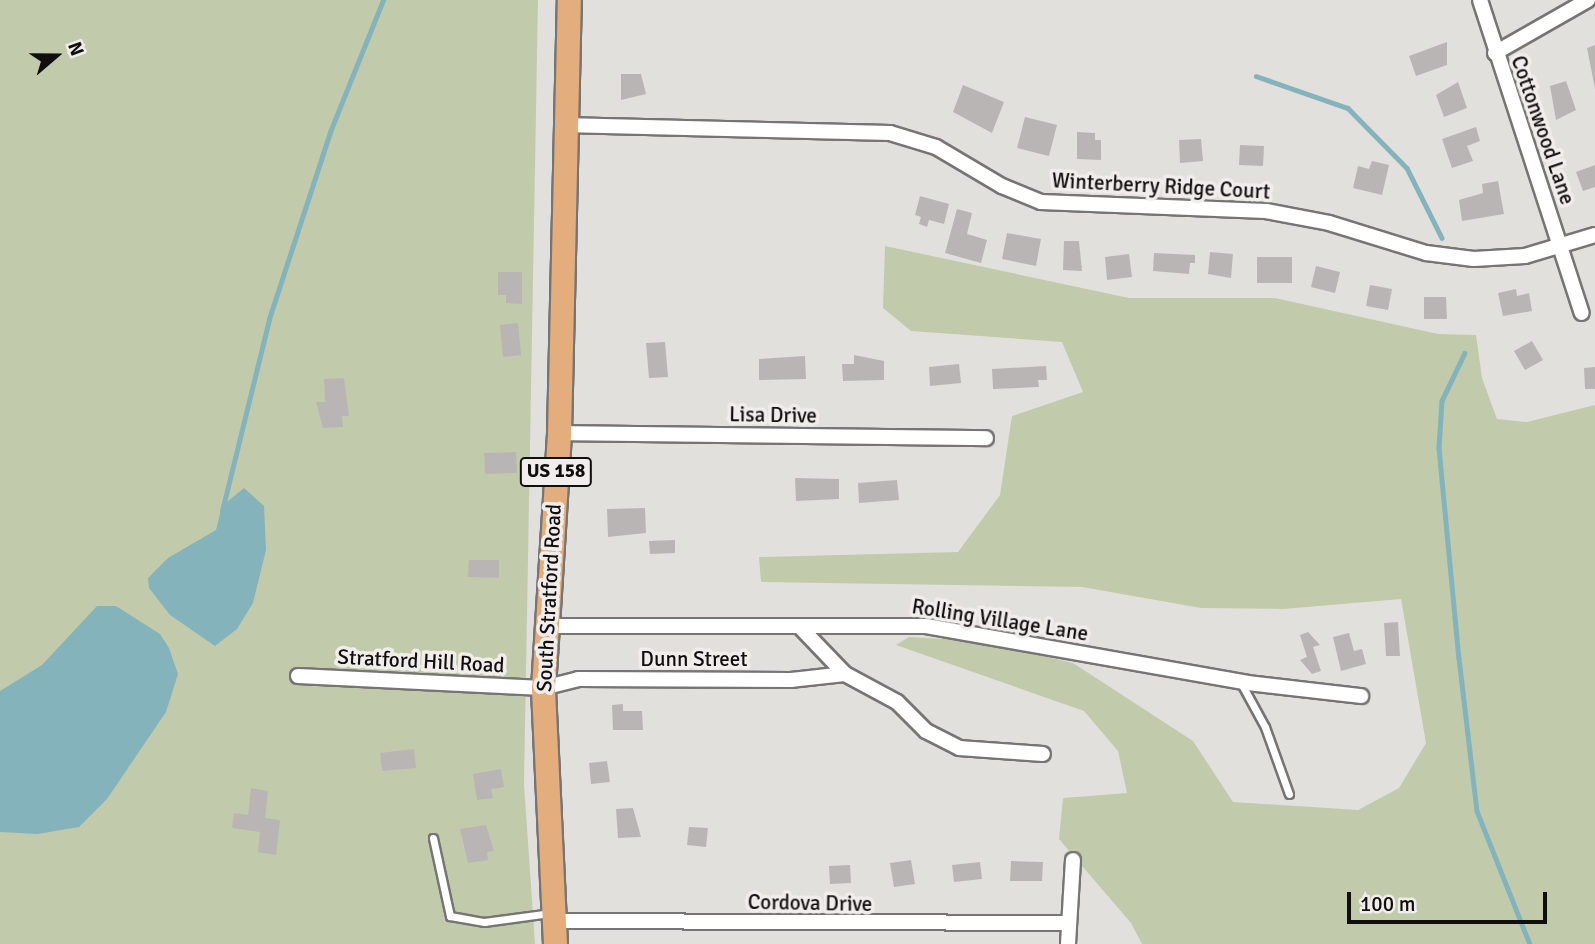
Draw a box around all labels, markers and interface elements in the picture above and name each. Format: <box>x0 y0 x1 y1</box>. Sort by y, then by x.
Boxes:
north arrow <box>21 21 91 91</box>
text: N <box>62 39 89 59</box>
street label: Cottonwood Lane <box>1506 52 1580 208</box>
street label: Winterberry Ridge Court <box>1051 168 1271 204</box>
street label: Lisa Drive <box>729 402 817 428</box>
road number: US 158 <box>519 457 593 488</box>
street label: South Stratford Road <box>531 503 567 693</box>
street label: Rolling Village Lane <box>910 594 1090 646</box>
street label: Stratford Hill Road <box>337 644 505 678</box>
street label: Dunn Street <box>640 646 748 672</box>
scale bar <box>1350 878 1550 922</box>
street label: Cordova Drive <box>747 889 873 917</box>
text: 100 m <box>1360 891 1415 917</box>

